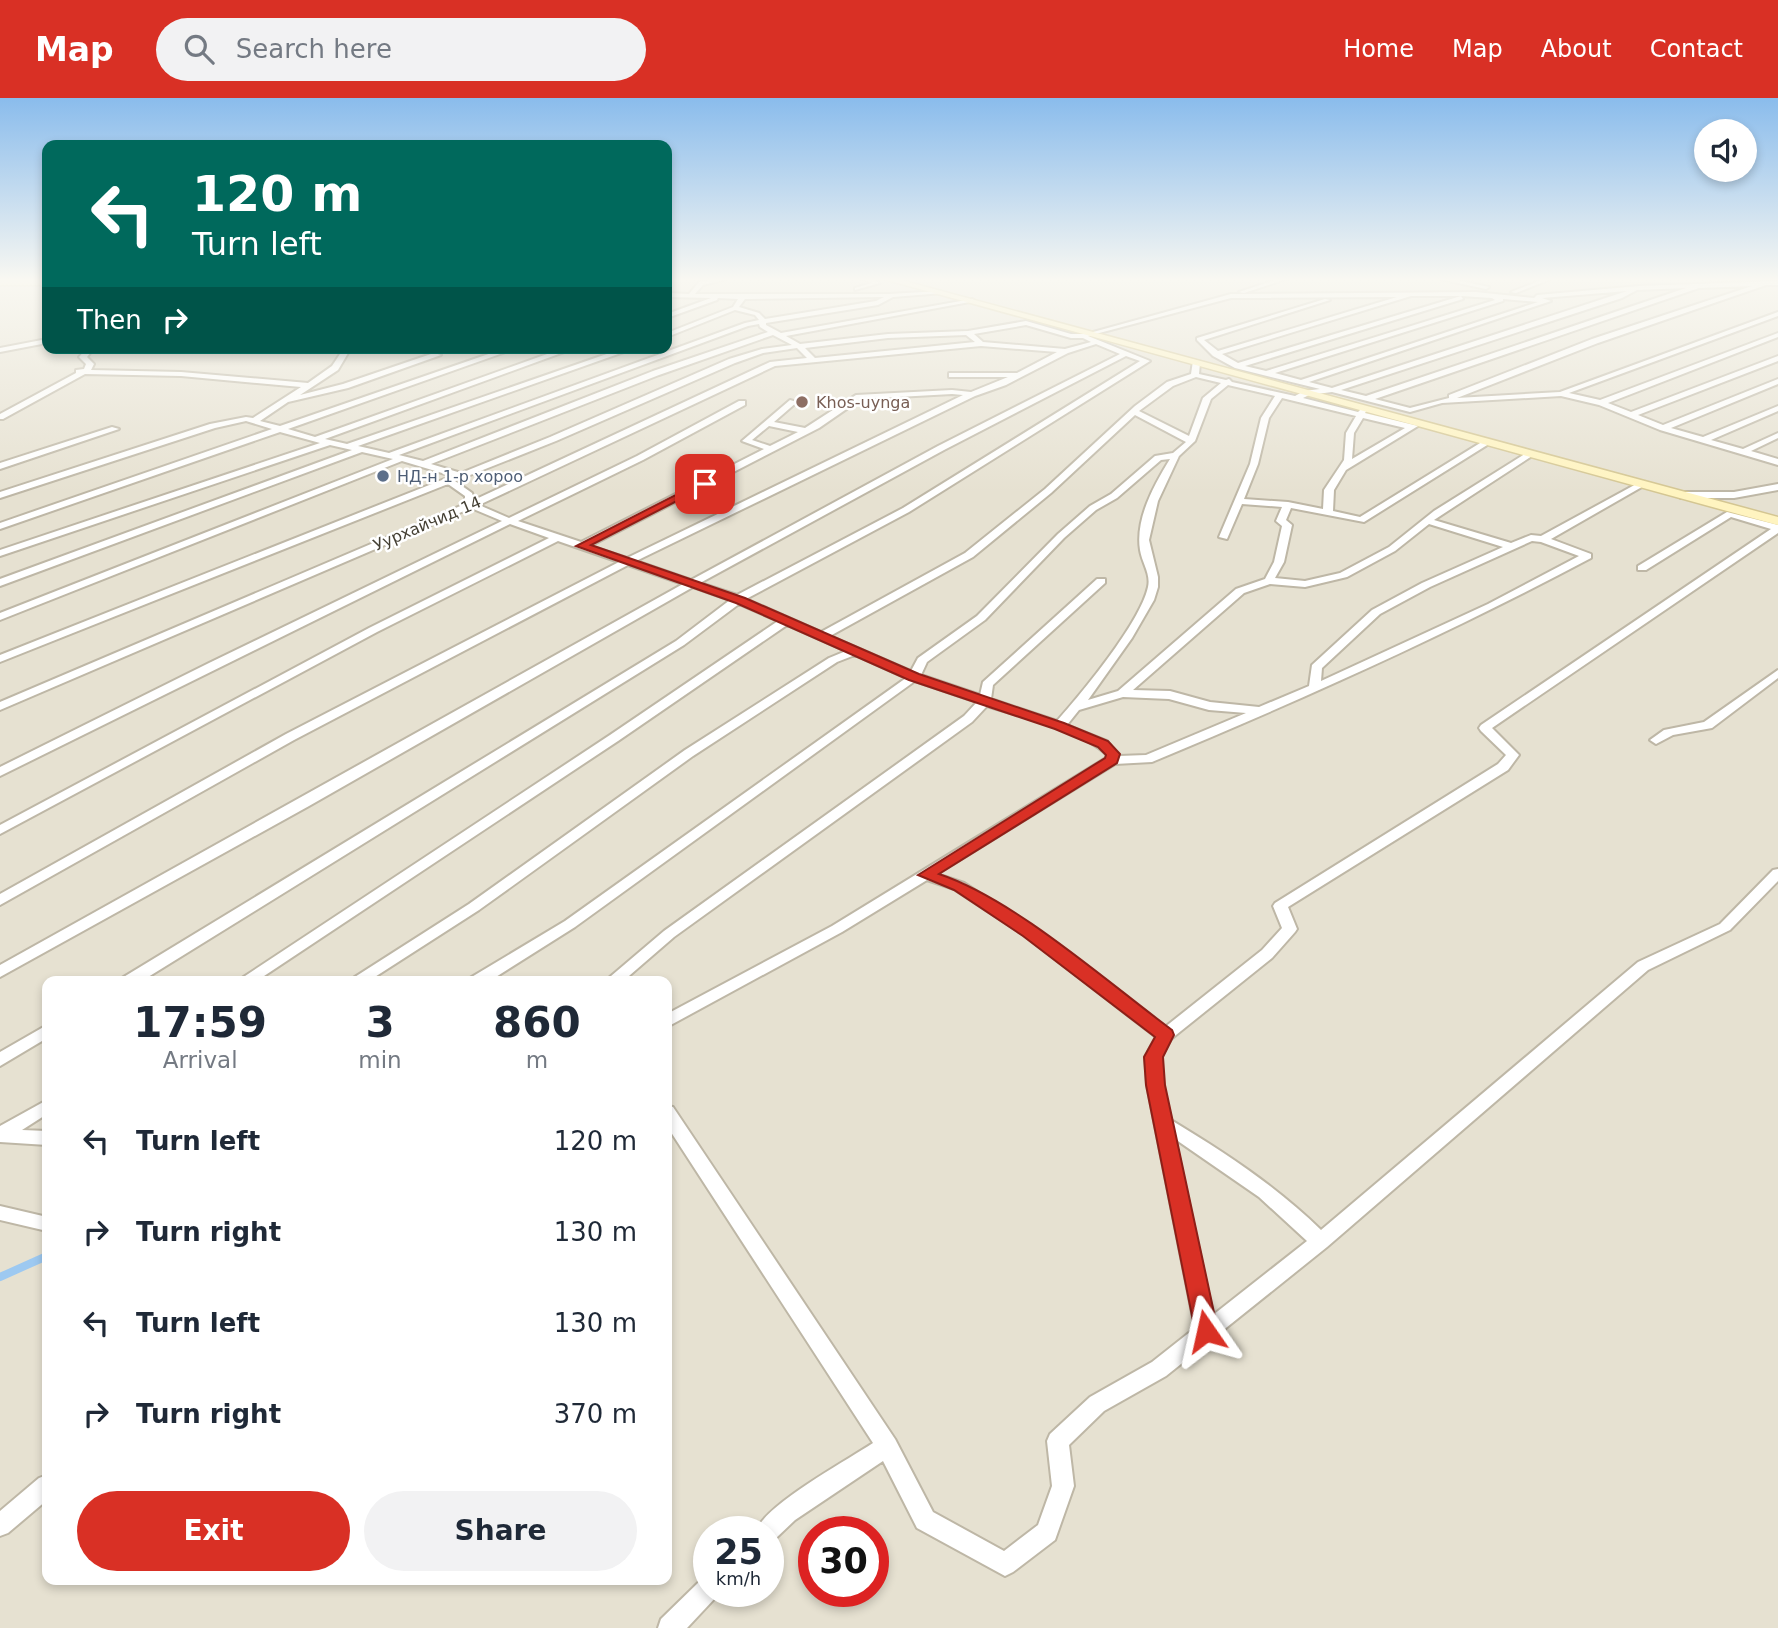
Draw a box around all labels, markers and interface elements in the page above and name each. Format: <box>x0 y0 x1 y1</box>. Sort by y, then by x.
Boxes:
search box <box>156 18 646 81</box>
text: Map <box>35 30 114 69</box>
icon: search <box>180 30 218 68</box>
text: Search here <box>236 34 392 64</box>
text: Home <box>1343 35 1414 63</box>
text: Map <box>1452 35 1503 63</box>
text: About <box>1541 35 1612 63</box>
text: Contact <box>1650 35 1743 63</box>
map controls <box>1694 119 1757 182</box>
button: sound <box>1694 119 1757 182</box>
text: 120 m <box>192 166 362 223</box>
icon: left <box>77 168 168 259</box>
text: Turn left <box>192 225 322 263</box>
icon: right <box>156 301 194 339</box>
text: Then <box>77 305 142 335</box>
place label: Khos-uynga <box>816 393 910 412</box>
marker: Khos-uynga <box>794 394 810 410</box>
pin <box>675 454 735 514</box>
icon: arrive <box>686 465 724 503</box>
place label: НД-н 1-р хороо <box>397 467 523 486</box>
marker: НД-н 1-р хороо <box>375 468 391 484</box>
street label: Уурхайчид 14 <box>370 492 484 555</box>
text: 17:59 <box>133 998 267 1047</box>
text: 3 <box>365 998 395 1047</box>
text: 860 <box>493 998 581 1047</box>
text: Arrival <box>163 1047 238 1073</box>
text: min <box>358 1047 402 1073</box>
text: m <box>526 1047 548 1073</box>
icon: left <box>77 1122 115 1160</box>
text: Turn left <box>136 1126 260 1156</box>
text: 120 m <box>554 1126 637 1156</box>
icon: right <box>77 1213 115 1251</box>
text: Turn right <box>136 1217 281 1247</box>
text: 130 m <box>554 1217 637 1247</box>
position arrow <box>1169 1294 1243 1368</box>
icon: left <box>77 1304 115 1342</box>
text: Turn left <box>136 1308 260 1338</box>
text: 130 m <box>554 1308 637 1338</box>
icon: right <box>77 1395 115 1433</box>
text: Turn right <box>136 1399 281 1429</box>
text: 370 m <box>554 1399 637 1429</box>
button: Exit <box>77 1491 350 1571</box>
button: Share <box>364 1491 637 1571</box>
speed limit sign: 30 <box>798 1516 889 1607</box>
text: 25 <box>714 1532 763 1572</box>
text: km/h <box>716 1568 761 1589</box>

